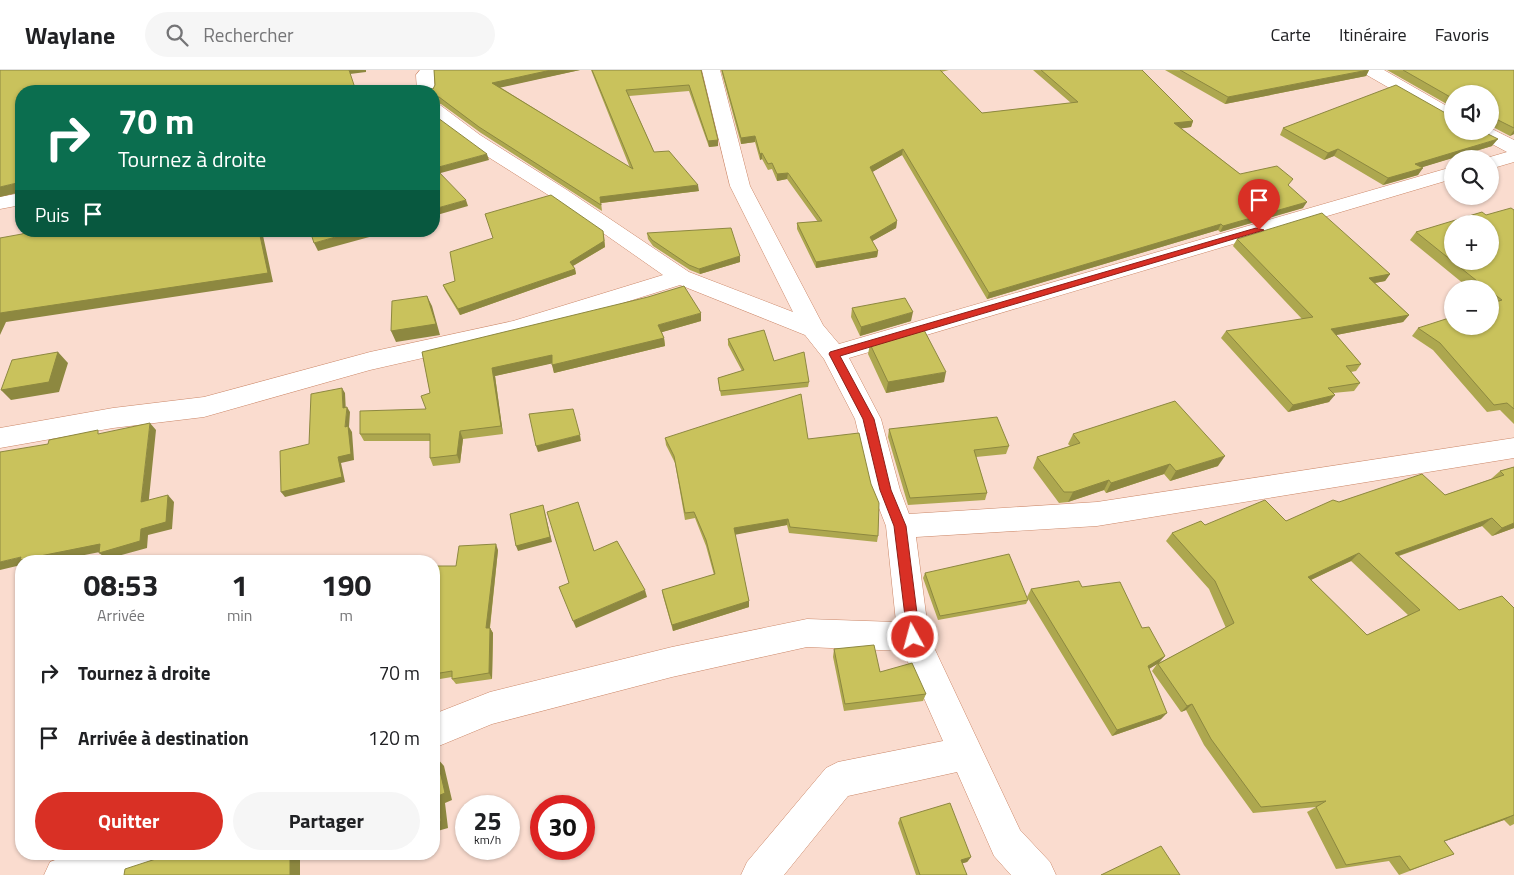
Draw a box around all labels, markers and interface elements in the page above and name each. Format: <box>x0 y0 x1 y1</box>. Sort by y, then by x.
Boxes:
search box <box>145 12 495 57</box>
text: Waylane <box>25 17 115 53</box>
text: Rechercher <box>203 20 294 49</box>
icon: search <box>163 21 191 49</box>
text: Carte <box>1270 21 1311 48</box>
text: Itinéraire <box>1339 21 1407 48</box>
text: Favoris <box>1435 21 1489 48</box>
map controls <box>1444 85 1499 335</box>
button: sound <box>1444 85 1499 140</box>
text: 70 m <box>118 94 194 148</box>
icon: right <box>35 105 100 170</box>
text: Tournez à droite <box>118 142 266 176</box>
button: search <box>1444 150 1499 205</box>
pin <box>1238 179 1280 230</box>
icon: arrive <box>1245 186 1273 214</box>
text: Puis <box>35 200 69 229</box>
icon: arrive <box>79 200 107 228</box>
button: + <box>1444 215 1499 270</box>
button: − <box>1444 280 1499 335</box>
text: 08:53 <box>84 562 158 608</box>
text: 1 <box>231 562 248 608</box>
text: 190 <box>321 562 371 608</box>
text: Arrivée <box>97 603 145 627</box>
text: min <box>227 603 252 627</box>
text: m <box>340 603 353 627</box>
position arrow <box>886 610 938 662</box>
text: Tournez à droite <box>78 658 210 687</box>
text: 70 m <box>379 658 420 687</box>
icon: right <box>35 659 63 687</box>
text: Arrivée à destination <box>78 723 249 752</box>
text: 120 m <box>368 723 420 752</box>
icon: arrive <box>35 724 63 752</box>
button: Quitter <box>35 792 223 850</box>
button: Partager <box>233 792 420 850</box>
speed limit sign: 30 <box>530 795 595 860</box>
text: 25 <box>473 802 502 840</box>
text: km/h <box>474 830 501 849</box>

